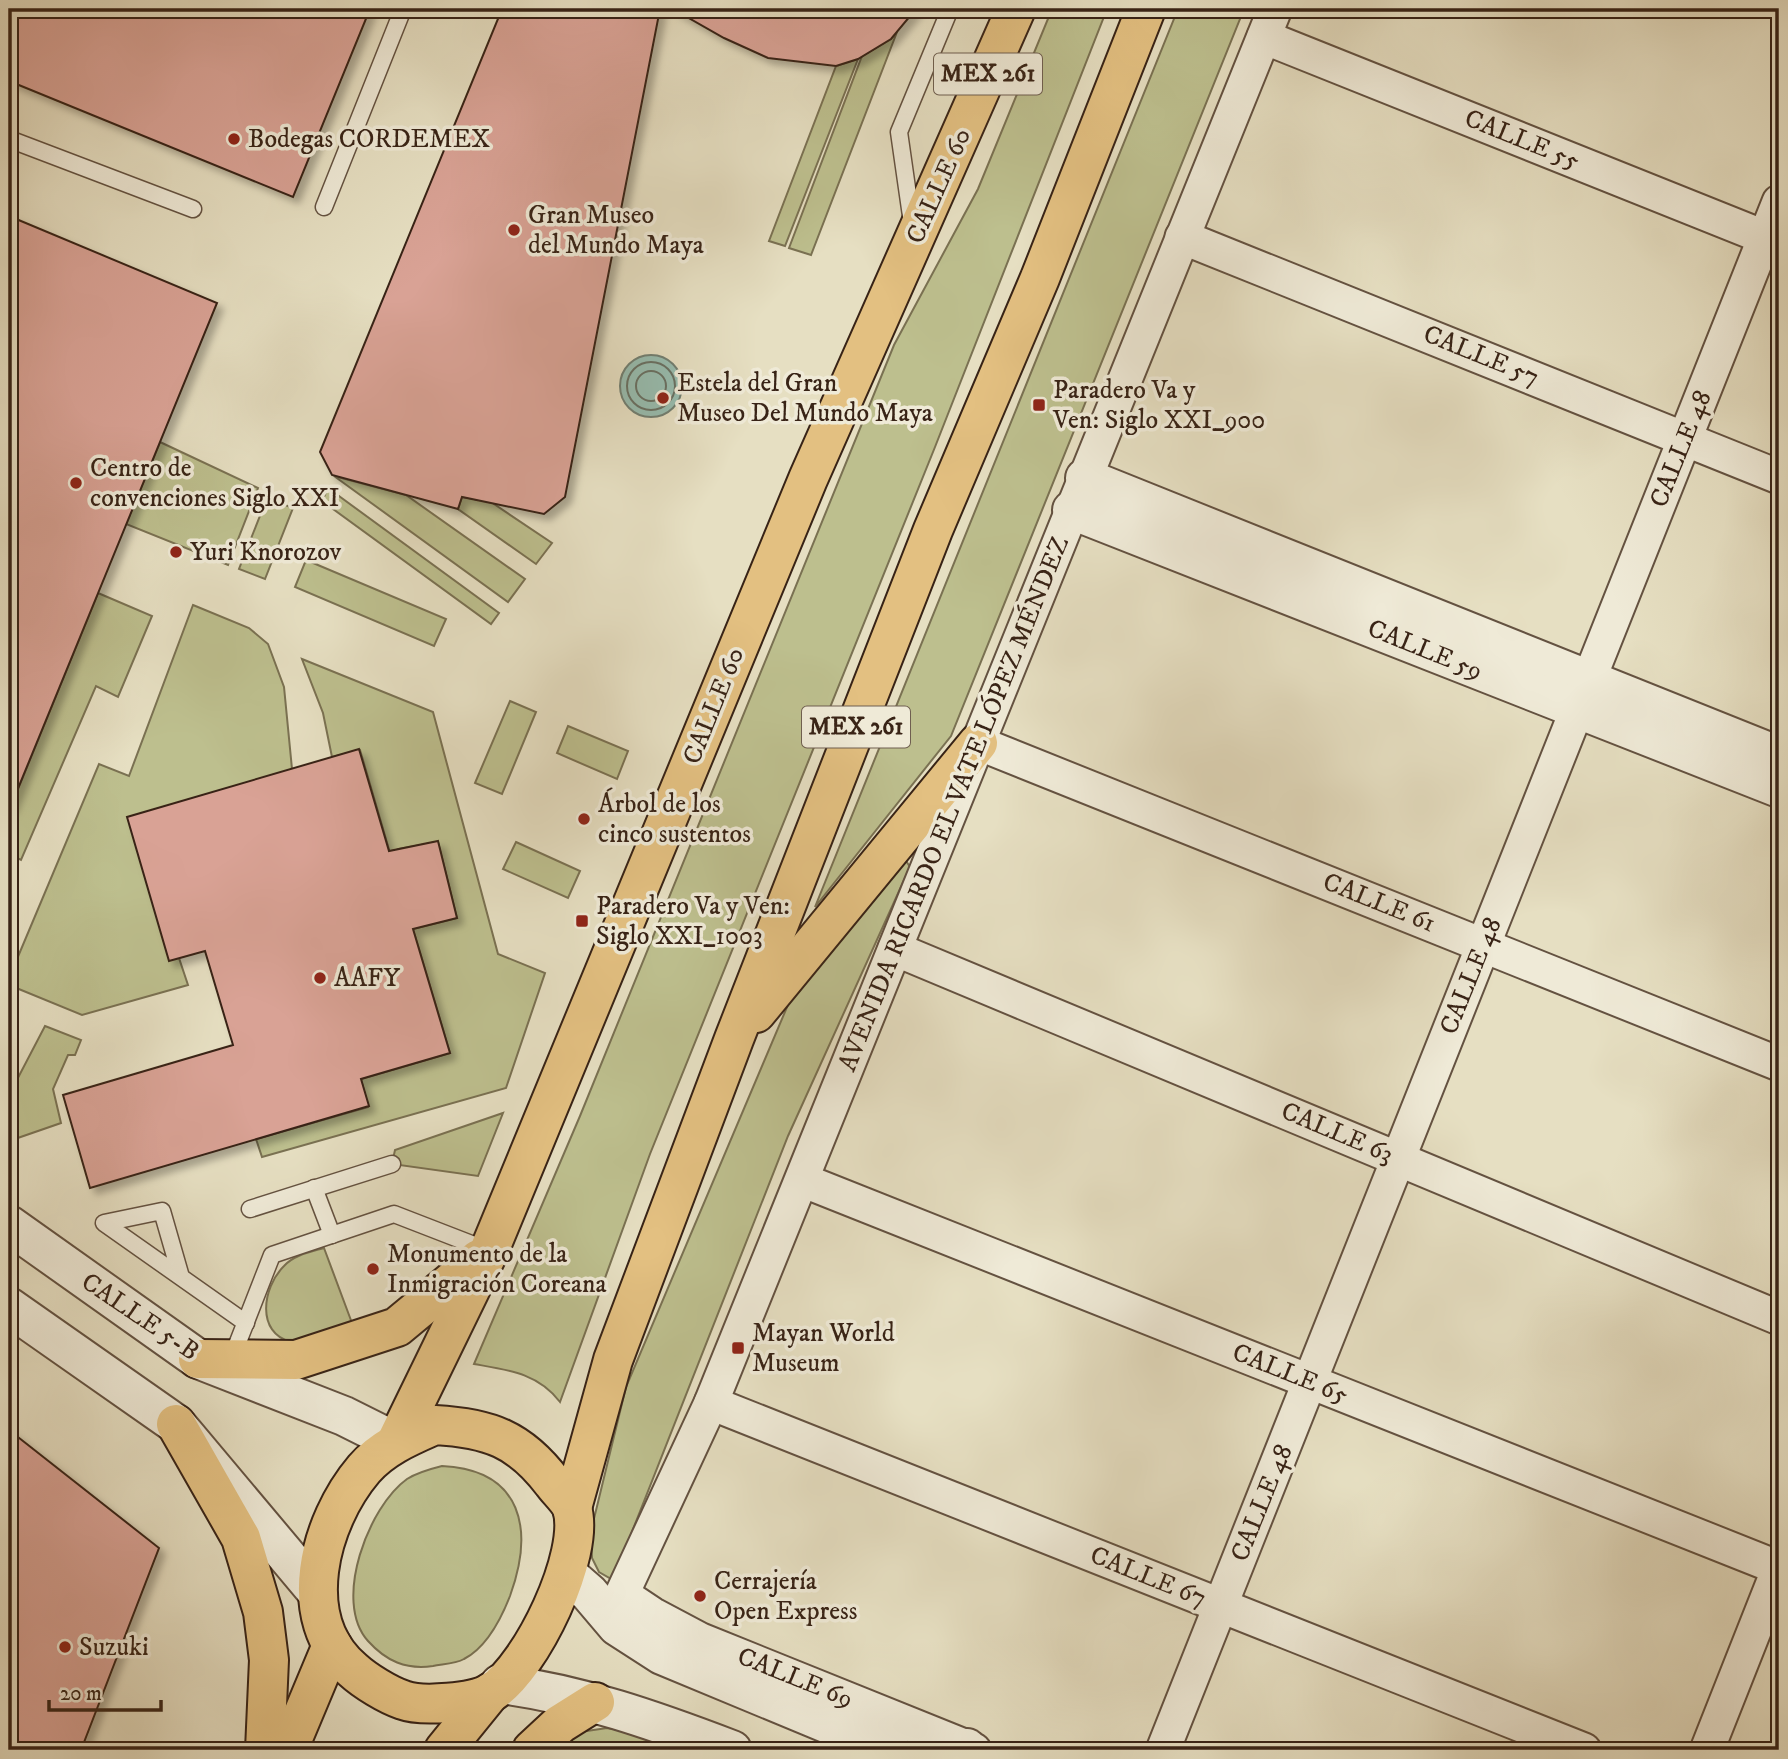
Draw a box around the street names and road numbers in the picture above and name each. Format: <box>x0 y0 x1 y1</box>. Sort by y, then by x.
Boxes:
road number: MEX 261 <box>934 54 1042 94</box>
street label: CALLE 55 <box>1460 102 1584 178</box>
street label: CALLE 60 <box>899 123 979 249</box>
street label: CALLE 57 <box>1418 318 1544 394</box>
street label: CALLE 48 <box>1643 386 1719 512</box>
street label: AVENIDA RICARDO EL VATE LÓPEZ MÉNDEZ <box>830 531 1077 1076</box>
street label: CALLE 59 <box>1363 612 1487 688</box>
street label: CALLE 60 <box>676 643 752 769</box>
road number: MEX 261 <box>802 706 910 748</box>
street label: CALLE 61 <box>1318 866 1440 940</box>
street label: CALLE 48 <box>1433 913 1509 1039</box>
street label: CALLE 63 <box>1276 1095 1398 1171</box>
street label: CALLE 5-B <box>75 1266 205 1368</box>
street label: CALLE 65 <box>1227 1336 1353 1412</box>
street label: CALLE 48 <box>1224 1440 1300 1566</box>
street label: CALLE 67 <box>1085 1539 1211 1615</box>
street label: CALLE 69 <box>732 1640 858 1716</box>

